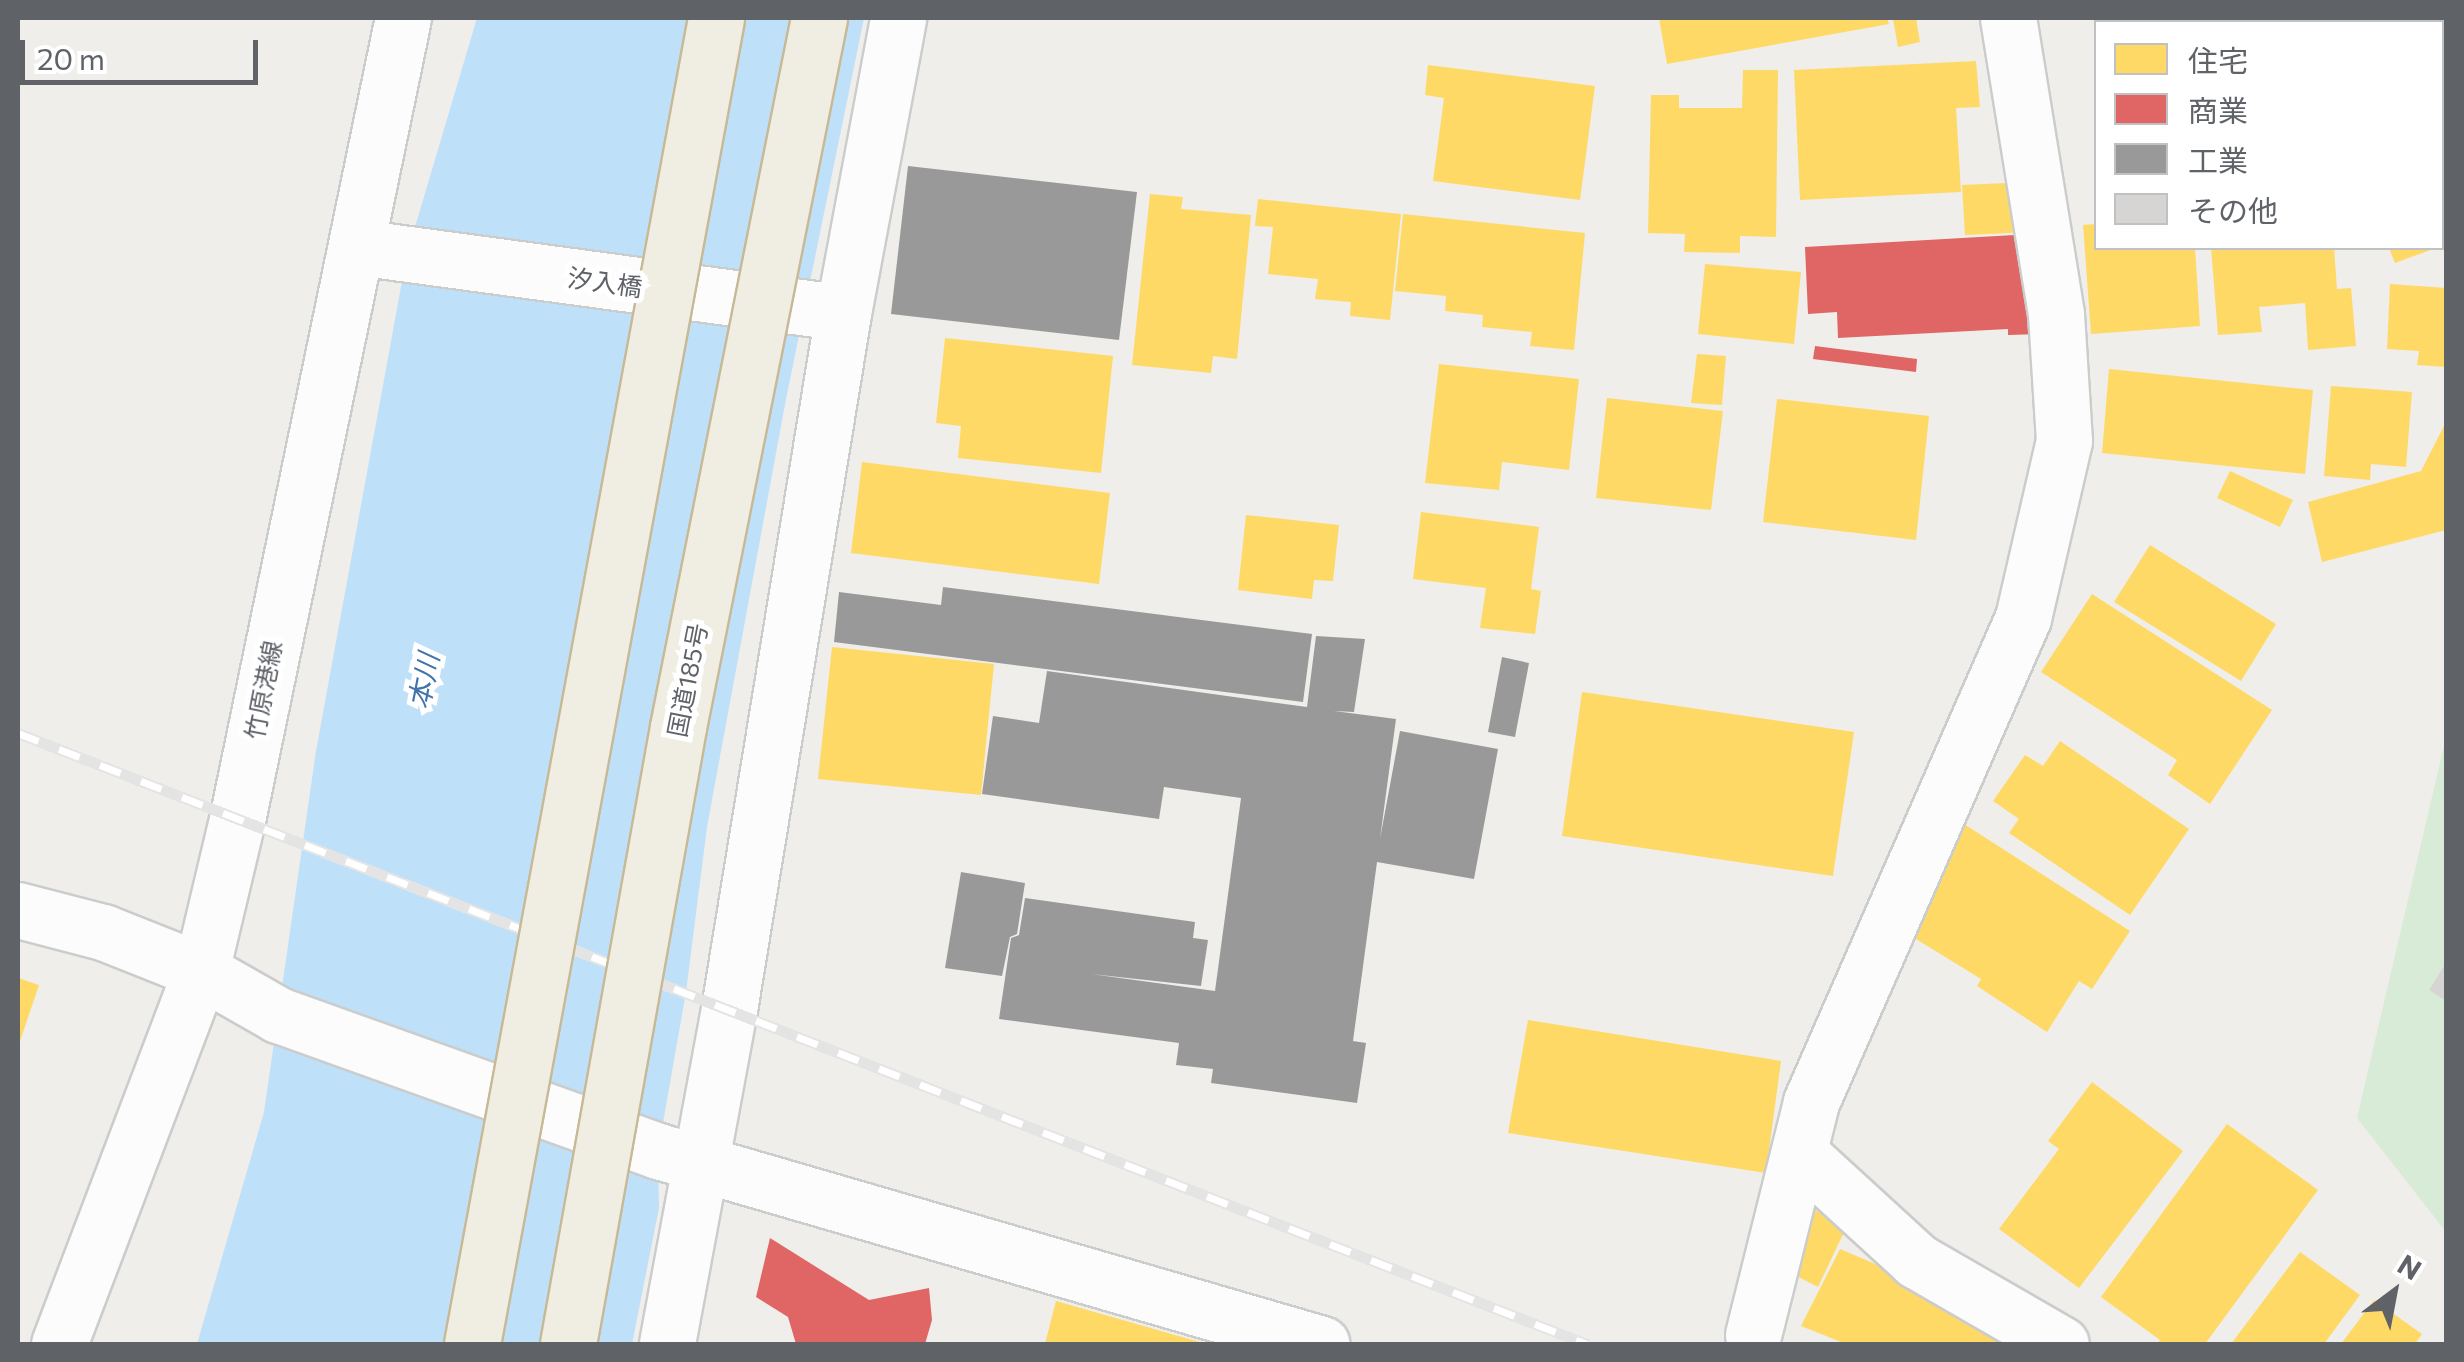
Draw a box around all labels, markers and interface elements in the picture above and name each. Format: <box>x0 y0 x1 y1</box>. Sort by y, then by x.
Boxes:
scale bar <box>25 20 262 82</box>
legend <box>2094 20 2444 250</box>
text: 20 m <box>37 39 105 76</box>
text: 住宅 <box>2188 41 2248 78</box>
text: 商業 <box>2188 91 2248 128</box>
text: 工業 <box>2188 141 2248 178</box>
text: その他 <box>2188 191 2278 228</box>
street label: 汐入橋 <box>566 262 644 302</box>
street label: 国道185号 <box>661 621 713 739</box>
street label: 竹原港線 <box>239 638 287 742</box>
water label: 本川 <box>401 650 445 712</box>
north arrow <box>2344 1242 2444 1342</box>
text: N <box>2392 1247 2428 1287</box>

